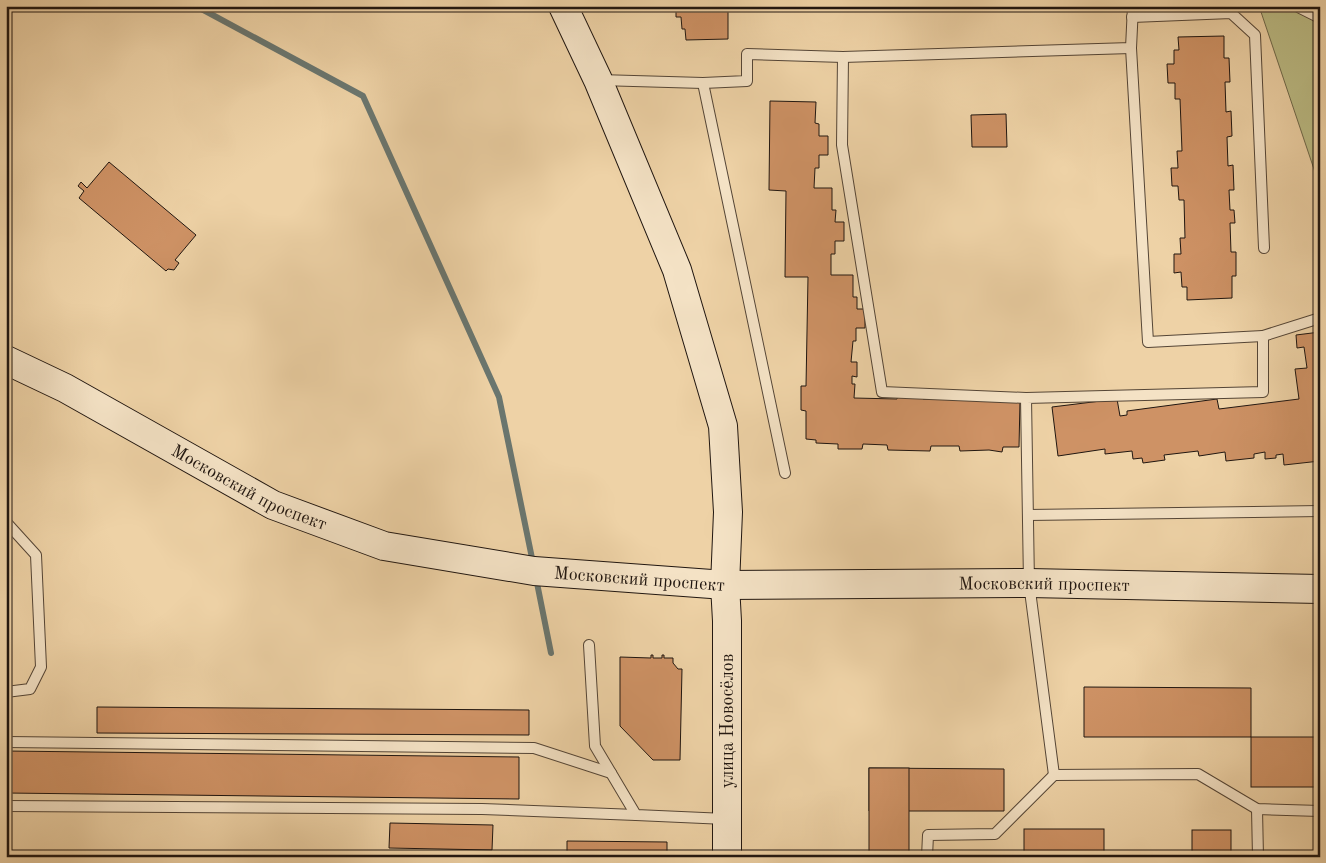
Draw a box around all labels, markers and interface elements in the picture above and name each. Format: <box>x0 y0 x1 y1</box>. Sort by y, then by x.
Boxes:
street label: Московский проспект <box>168 442 329 534</box>
street label: Московский проспект <box>553 564 725 595</box>
street label: Московский проспект <box>958 575 1130 595</box>
street label: улица Новосёлов <box>719 654 737 788</box>

